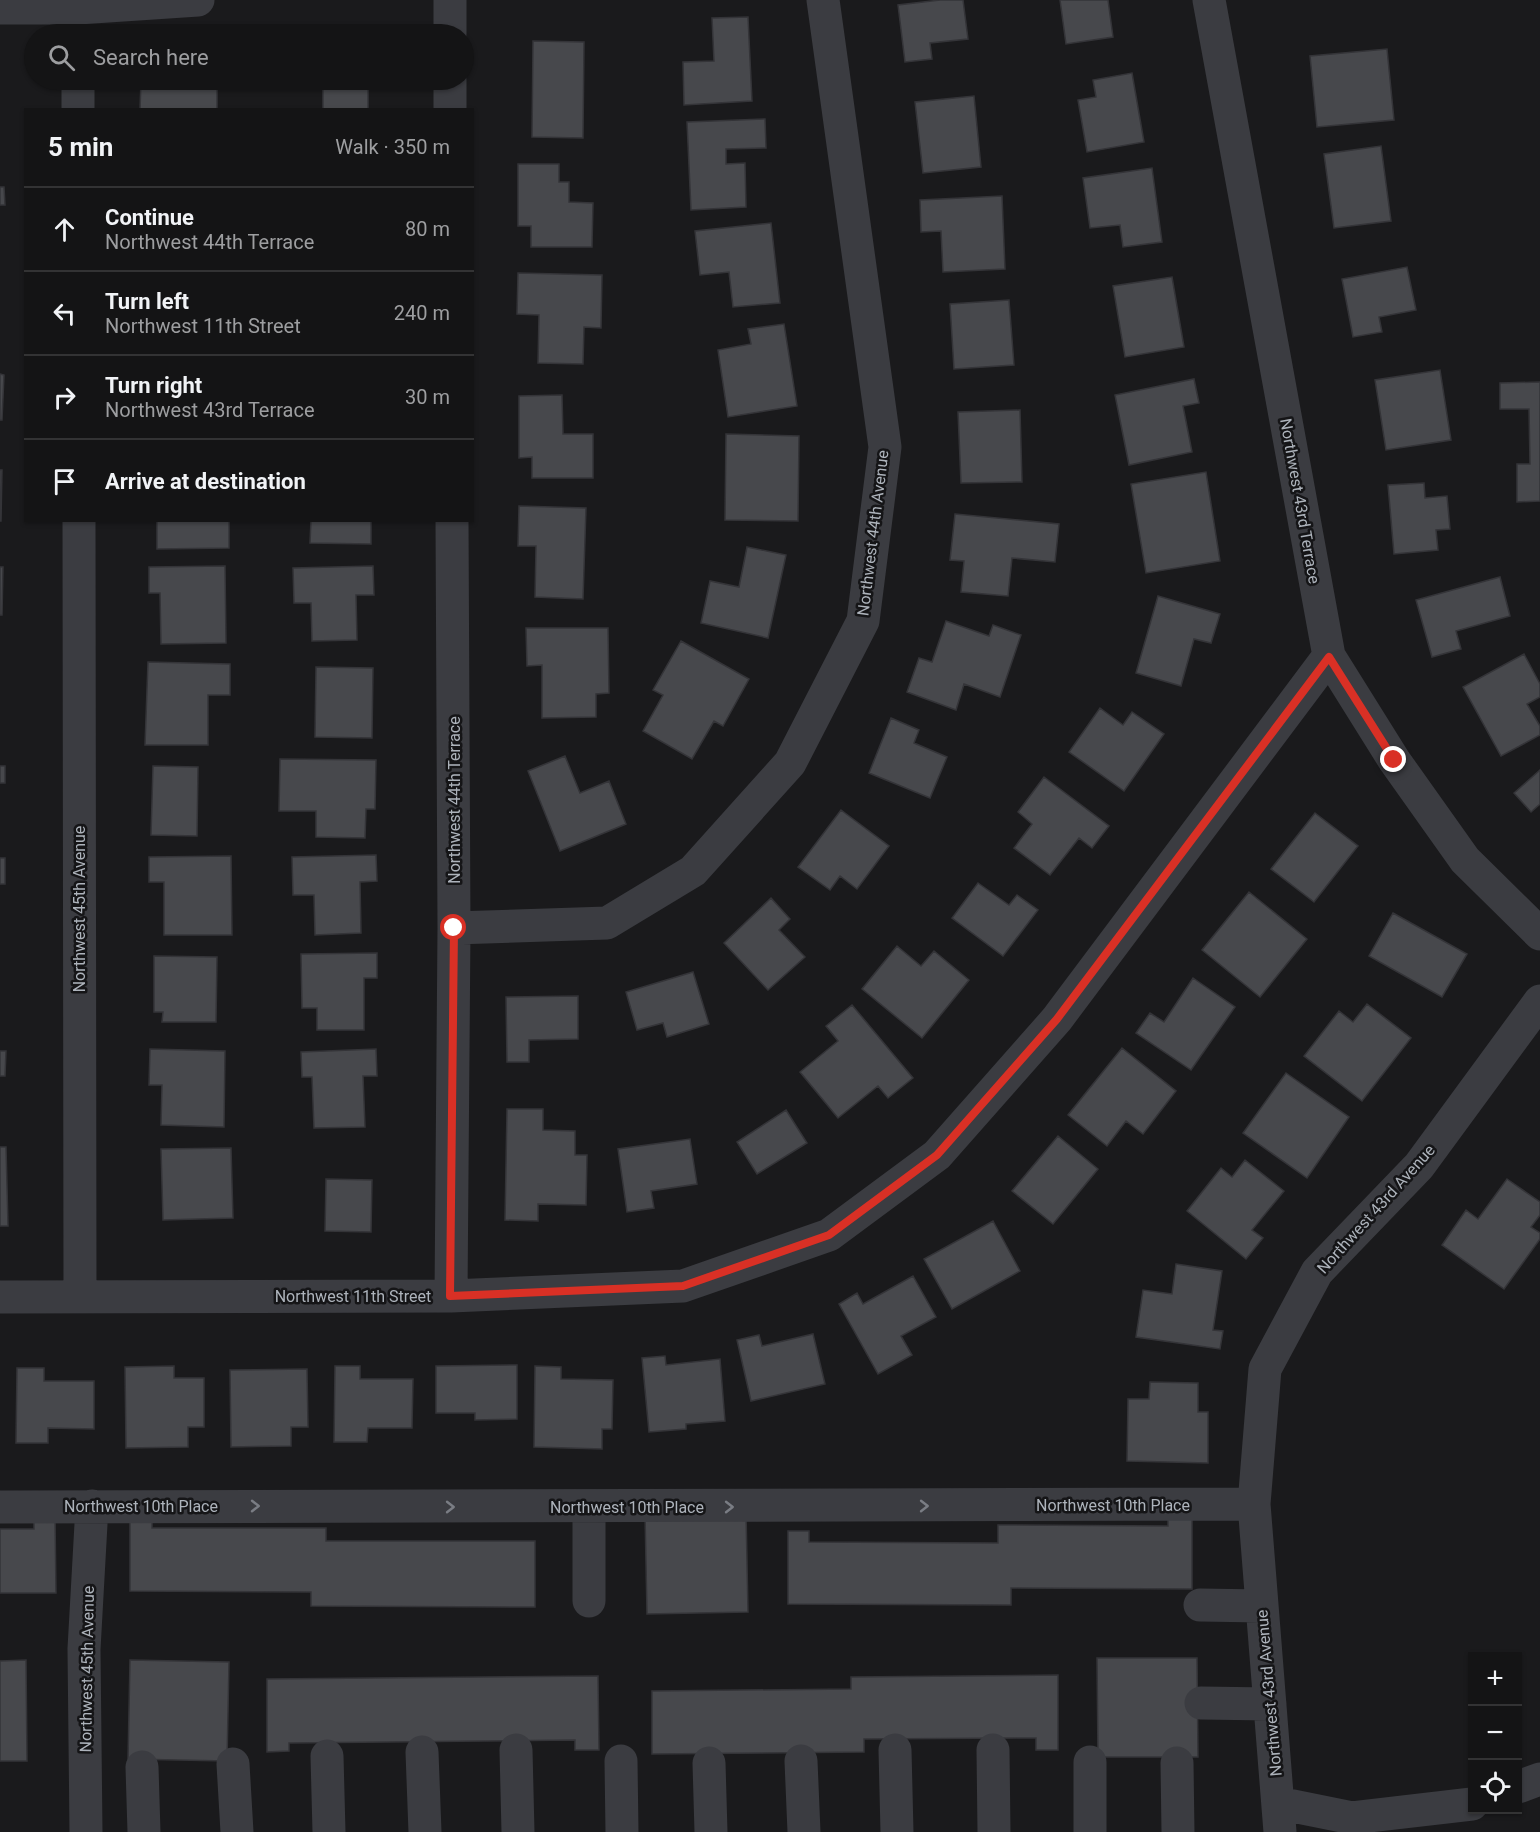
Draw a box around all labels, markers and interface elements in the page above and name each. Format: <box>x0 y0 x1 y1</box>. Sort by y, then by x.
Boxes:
search box <box>24 24 474 90</box>
icon: search <box>45 41 78 74</box>
text: Search here <box>93 45 209 70</box>
text: 5 min <box>48 132 113 162</box>
text: Walk · 350 m <box>335 135 450 159</box>
text: Continue <box>105 205 194 230</box>
icon: ahead <box>48 213 81 246</box>
text: 80 m <box>405 217 450 241</box>
text: Northwest 44th Terrace <box>105 230 314 254</box>
text: Turn left <box>105 289 189 314</box>
icon: left <box>48 297 81 330</box>
text: 240 m <box>394 301 450 325</box>
text: Northwest 11th Street <box>105 314 301 338</box>
text: Turn right <box>105 373 202 398</box>
icon: right <box>48 381 81 414</box>
text: 30 m <box>405 385 450 409</box>
text: Northwest 43rd Terrace <box>105 398 315 422</box>
street label: Northwest 43rd Terrace <box>1276 417 1324 585</box>
street label: Northwest 44th Avenue <box>853 449 893 617</box>
icon: arrive <box>48 465 81 498</box>
text: Arrive at destination <box>105 469 306 494</box>
street label: Northwest 44th Terrace <box>445 716 464 884</box>
route end <box>1380 746 1406 772</box>
street label: Northwest 45th Avenue <box>70 826 89 992</box>
route start <box>440 914 466 940</box>
street label: Northwest 43rd Avenue <box>1313 1141 1439 1277</box>
street label: Northwest 11th Street <box>275 1287 431 1306</box>
street label: Northwest 10th Place <box>1036 1496 1190 1515</box>
street label: Northwest 10th Place <box>64 1497 218 1516</box>
street label: Northwest 10th Place <box>550 1498 704 1517</box>
one-way arrow <box>251 1500 260 1512</box>
one-way arrow <box>920 1500 929 1512</box>
one-way arrow <box>446 1501 455 1513</box>
one-way arrow <box>725 1501 734 1513</box>
street label: Northwest 45th Avenue <box>76 1586 98 1752</box>
street label: Northwest 43rd Avenue <box>1252 1609 1286 1777</box>
map controls <box>1468 1652 1522 1814</box>
button: + <box>1468 1652 1522 1706</box>
button: − <box>1468 1706 1522 1760</box>
button: locate <box>1468 1760 1522 1814</box>

